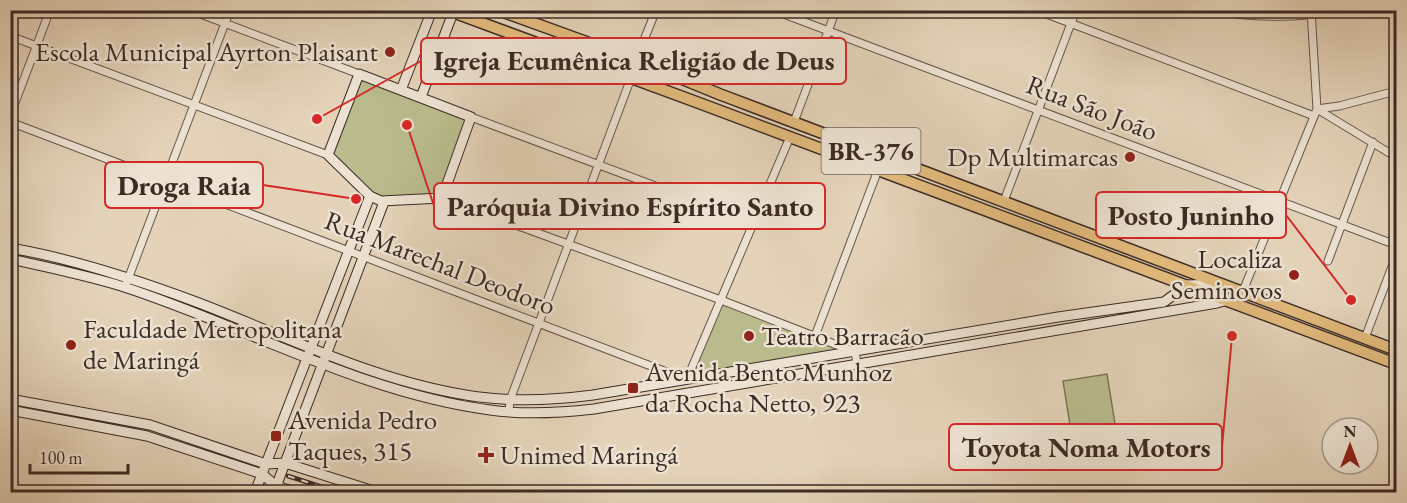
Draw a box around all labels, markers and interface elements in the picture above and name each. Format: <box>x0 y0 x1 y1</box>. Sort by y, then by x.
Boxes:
place label: Escola Municipal Ayrton Plaisant <box>35 34 379 69</box>
callout: Igreja Ecumênica Religião de Deus <box>421 38 846 84</box>
text: Igreja Ecumênica Religião de Deus <box>433 42 835 78</box>
marker: Escola Municipal Ayrton Plaisant <box>383 45 397 59</box>
street label: Rua São João <box>1022 66 1163 149</box>
road number: BR-376 <box>822 128 920 174</box>
place label: Dp Multimarcas <box>947 139 1118 174</box>
marker: Dp Multimarcas <box>1123 150 1137 164</box>
callout: Droga Raia <box>105 162 263 208</box>
text: Droga Raia <box>117 167 252 203</box>
callout: Paróquia Divino Espírito Santo <box>434 183 825 229</box>
text: Paróquia Divino Espírito Santo <box>447 188 813 224</box>
callout: Posto Juninho <box>1096 192 1286 238</box>
text: Posto Juninho <box>1108 197 1274 233</box>
street label: Rua Marechal Deodoro <box>320 202 561 323</box>
place label: Localiza Seminovos <box>1171 241 1282 307</box>
marker: Localiza Seminovos <box>1287 268 1301 282</box>
place label: Faculdade Metropolitana de Maringá <box>83 311 342 377</box>
place label: Teatro Barracão <box>761 318 924 353</box>
marker: Teatro Barracão <box>742 329 756 343</box>
marker: Faculdade Metropolitana de Maringá <box>64 338 78 352</box>
place label: Avenida Bento Munhoz da Rocha Netto, 923 <box>644 354 893 420</box>
marker: Avenida Bento Munhoz da Rocha Netto, 923 <box>626 381 640 395</box>
place label: Avenida Pedro Taques, 315 <box>287 402 437 468</box>
north arrow <box>1320 416 1380 476</box>
text: N <box>1344 421 1357 442</box>
callout: Toyota Noma Motors <box>949 424 1222 470</box>
marker: Avenida Pedro Taques, 315 <box>269 429 283 443</box>
text: Toyota Noma Motors <box>961 429 1211 465</box>
scale bar <box>30 437 128 475</box>
place label: Unimed Maringá <box>500 437 678 472</box>
text: 100 m <box>39 446 83 469</box>
marker: Unimed Maringá <box>477 446 495 464</box>

